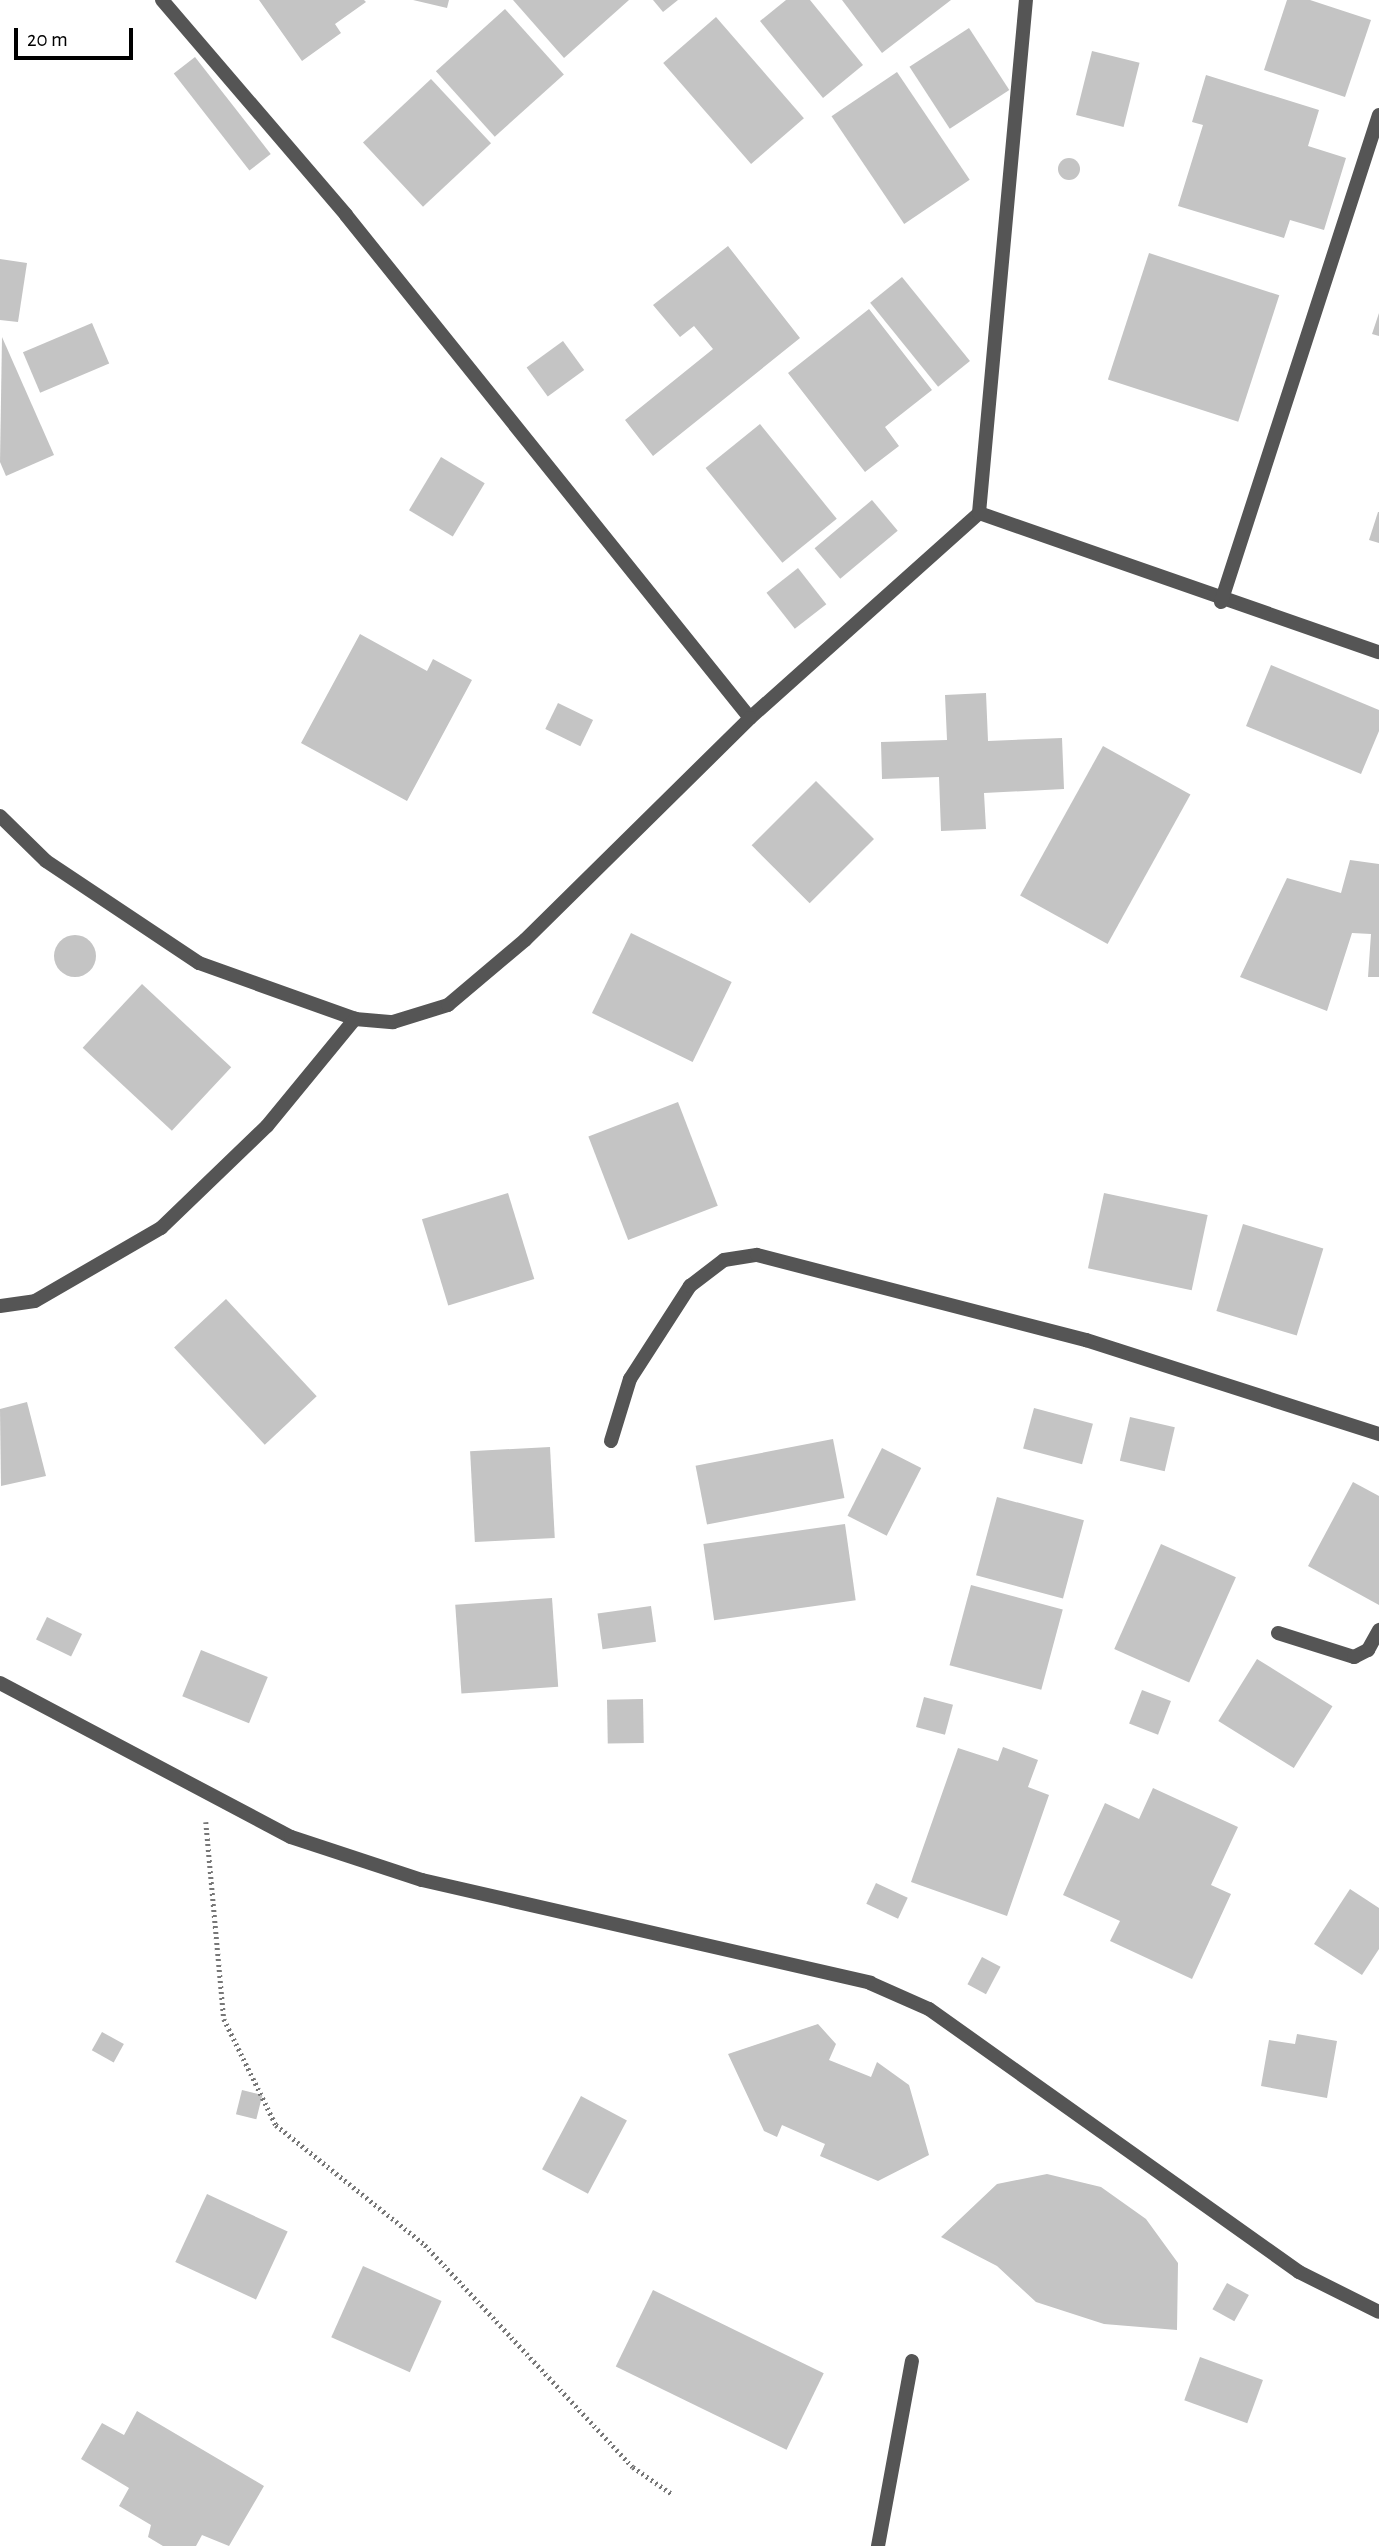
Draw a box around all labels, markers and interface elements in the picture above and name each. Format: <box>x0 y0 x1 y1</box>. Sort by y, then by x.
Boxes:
scale bar <box>18 14 136 58</box>
text: 20 m <box>27 29 68 50</box>

